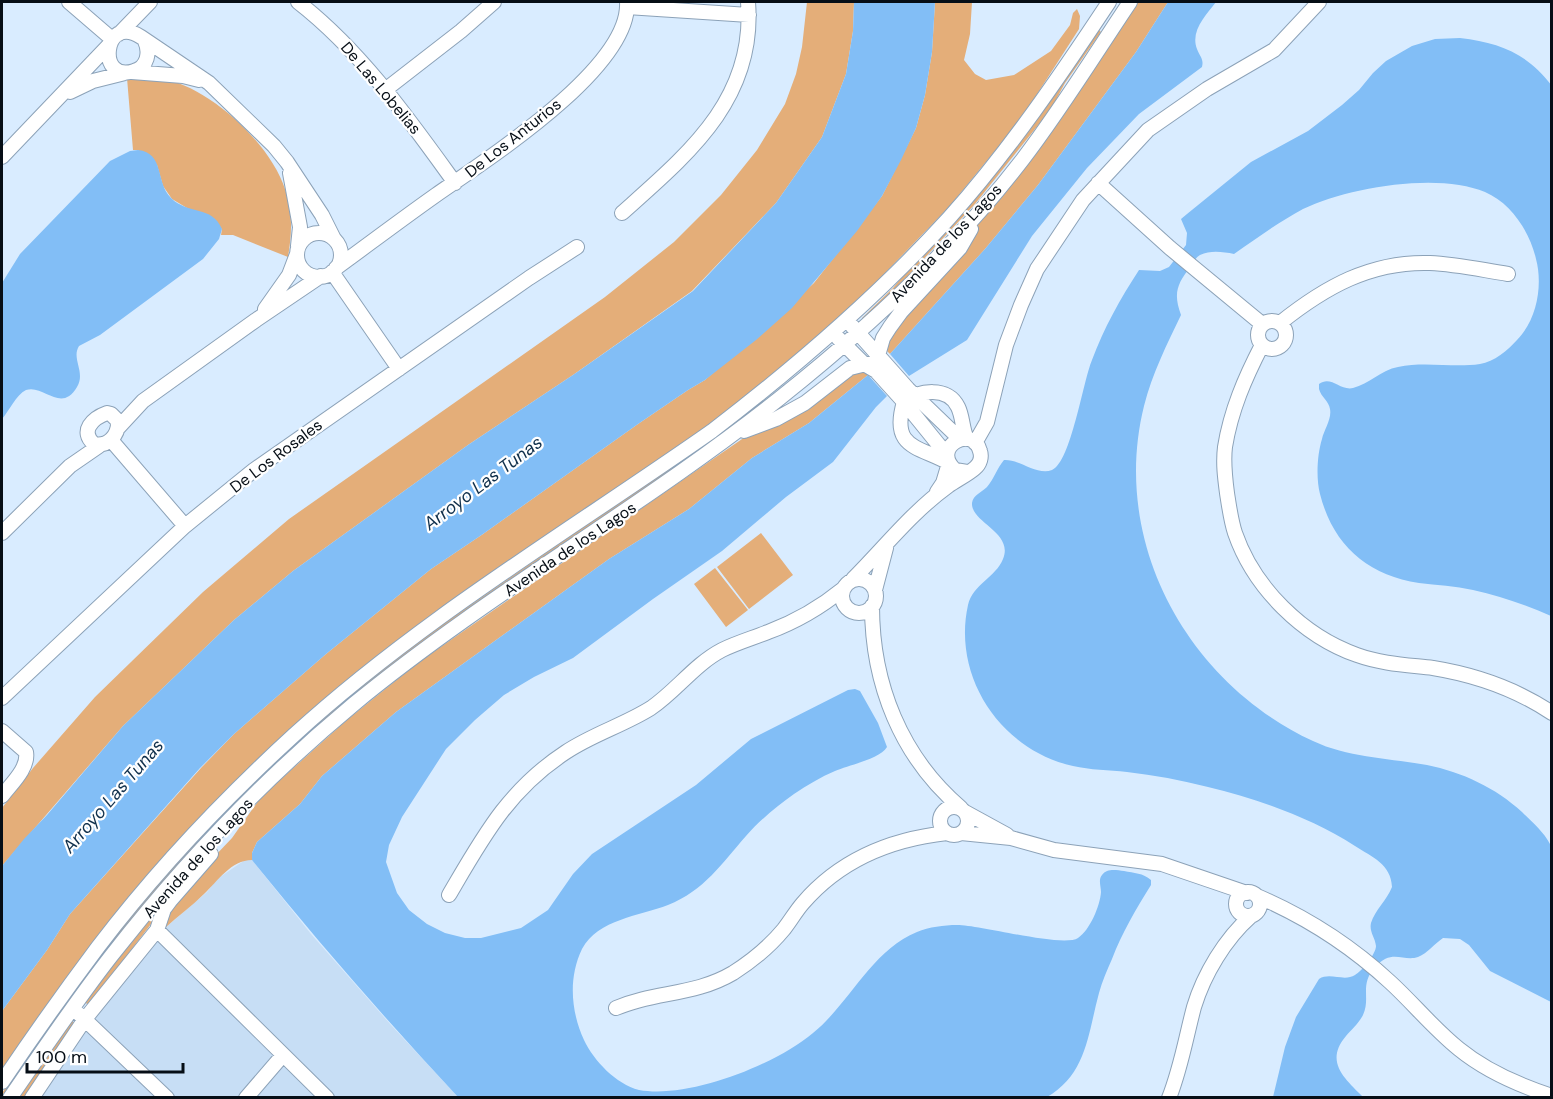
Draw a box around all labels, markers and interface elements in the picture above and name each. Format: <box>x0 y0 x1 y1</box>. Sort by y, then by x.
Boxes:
street label: De Las Lobelias <box>336 37 426 139</box>
street label: De Los Anturios <box>461 94 565 182</box>
street label: Avenida de los Lagos <box>885 179 1007 307</box>
street label: De Los Rosales <box>226 414 326 498</box>
water label: Arroyo Las Tunas <box>418 430 547 536</box>
street label: Avenida de los Lagos <box>500 497 640 601</box>
water label: Arroyo Las Tunas <box>56 734 169 859</box>
street label: Avenida de los Lagos <box>138 793 258 923</box>
scale bar <box>27 1036 183 1074</box>
text: 100 m <box>36 1045 87 1069</box>

